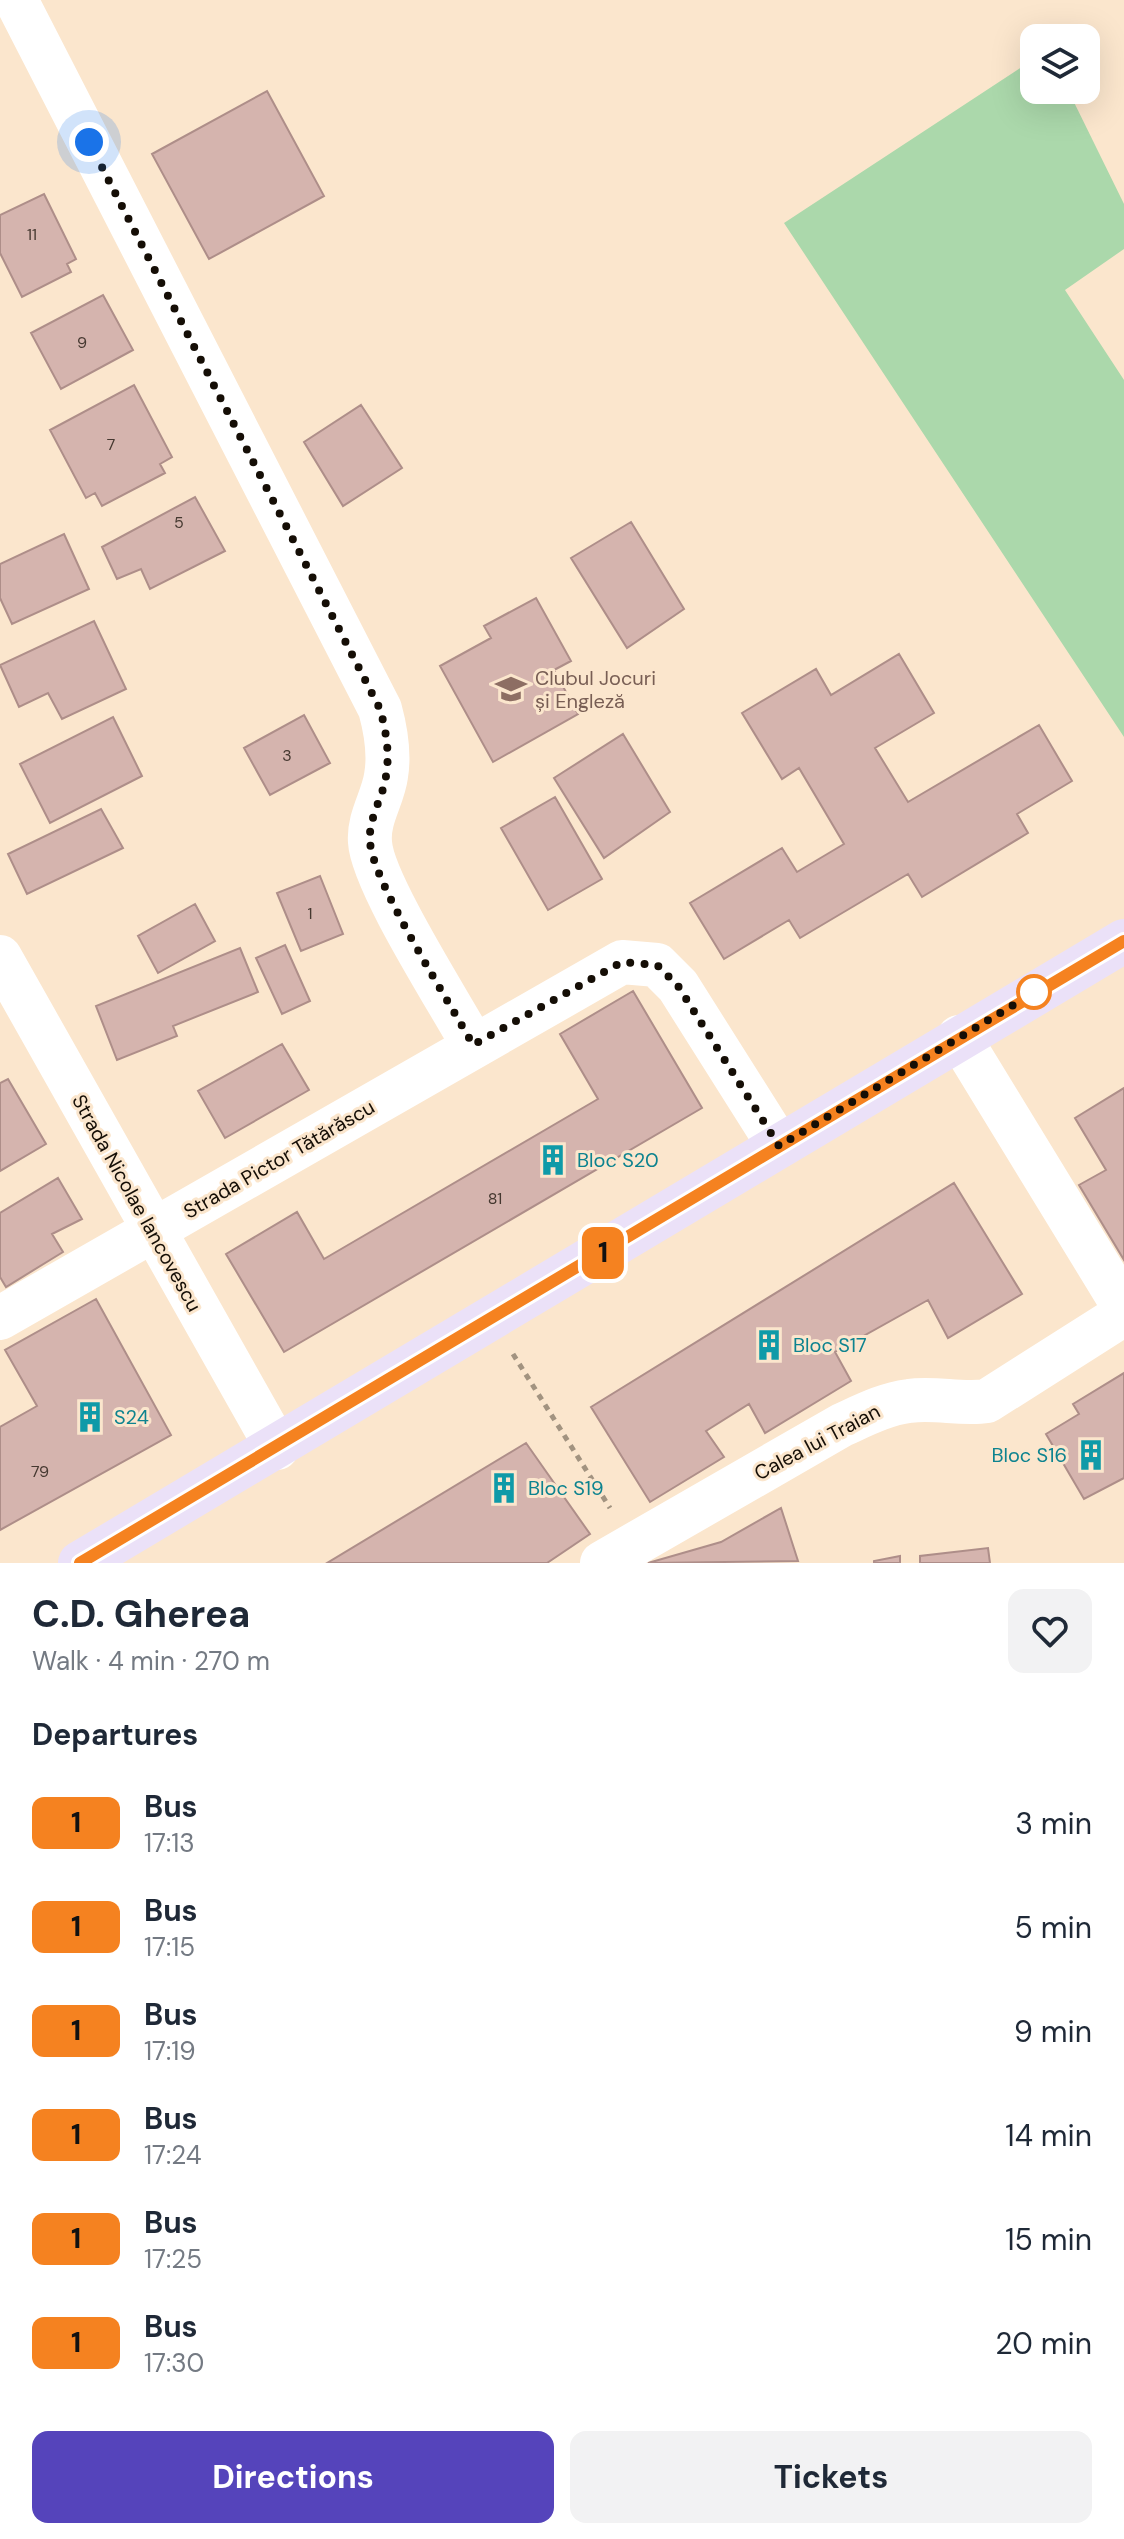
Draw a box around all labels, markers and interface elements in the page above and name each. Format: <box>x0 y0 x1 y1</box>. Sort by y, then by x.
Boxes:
map controls <box>1020 24 1100 104</box>
button: layers <box>1020 24 1100 104</box>
your location <box>69 122 109 162</box>
house number: 11 <box>27 224 37 245</box>
house number: 9 <box>77 332 87 353</box>
house number: 7 <box>107 434 115 455</box>
house number: 5 <box>174 512 184 533</box>
place label: Clubul Jocuri și Engleză <box>535 665 656 714</box>
school or university icon: Clubul Jocuri și Engleză <box>494 672 528 706</box>
house number: 3 <box>282 745 292 766</box>
house number: 1 <box>308 903 313 924</box>
unlabelled marker <box>1017 975 1051 1009</box>
street label: Strada Nicolae Iancovescu <box>66 1090 208 1316</box>
street label: Strada Pictor Tătărăscu <box>179 1094 379 1224</box>
building icon: Bloc S20 <box>536 1143 570 1177</box>
place label: Bloc S20 <box>577 1147 659 1173</box>
house number: 81 <box>488 1188 502 1209</box>
line badge: 1 <box>577 1227 629 1279</box>
text: 1 <box>598 1234 608 1271</box>
building icon: Bloc S17 <box>752 1328 786 1362</box>
place label: Bloc S17 <box>793 1332 867 1358</box>
street label: Calea lui Traian <box>750 1398 884 1486</box>
building icon: S24 <box>73 1400 107 1434</box>
place label: S24 <box>114 1404 149 1430</box>
building icon: Bloc S16 <box>1074 1438 1108 1472</box>
place label: Bloc S16 <box>991 1442 1067 1468</box>
house number: 79 <box>31 1461 49 1482</box>
building icon: Bloc S19 <box>487 1471 521 1505</box>
place label: Bloc S19 <box>528 1475 604 1501</box>
text: C.D. Gherea <box>32 1589 250 1639</box>
button: heart <box>1008 1589 1092 1673</box>
text: Walk · 4 min · 270 m <box>32 1644 270 1678</box>
text: Departures <box>32 1715 198 1754</box>
text: Bus <box>144 1787 198 1826</box>
text: 1 <box>71 1804 81 1841</box>
text: 3 min <box>1015 1804 1092 1843</box>
text: 17:13 <box>144 1826 195 1860</box>
text: Bus <box>144 1891 198 1930</box>
text: 1 <box>71 1908 81 1945</box>
text: 5 min <box>1015 1908 1092 1947</box>
text: 17:15 <box>144 1930 195 1964</box>
text: Bus <box>144 1995 198 2034</box>
text: 1 <box>71 2012 81 2049</box>
text: 9 min <box>1014 2012 1092 2051</box>
text: 17:19 <box>144 2034 196 2068</box>
text: Bus <box>144 2099 198 2138</box>
text: 1 <box>71 2116 81 2153</box>
text: 14 min <box>1005 2116 1092 2155</box>
text: 17:24 <box>144 2138 202 2172</box>
text: Bus <box>144 2203 198 2242</box>
text: 1 <box>71 2220 81 2257</box>
text: 15 min <box>1005 2220 1092 2259</box>
text: 17:25 <box>144 2242 202 2276</box>
text: Bus <box>144 2307 198 2346</box>
text: 1 <box>71 2324 81 2361</box>
text: 20 min <box>995 2324 1092 2363</box>
text: 17:30 <box>144 2346 204 2380</box>
button: Directions <box>32 2431 554 2523</box>
button: Tickets <box>570 2431 1092 2523</box>

